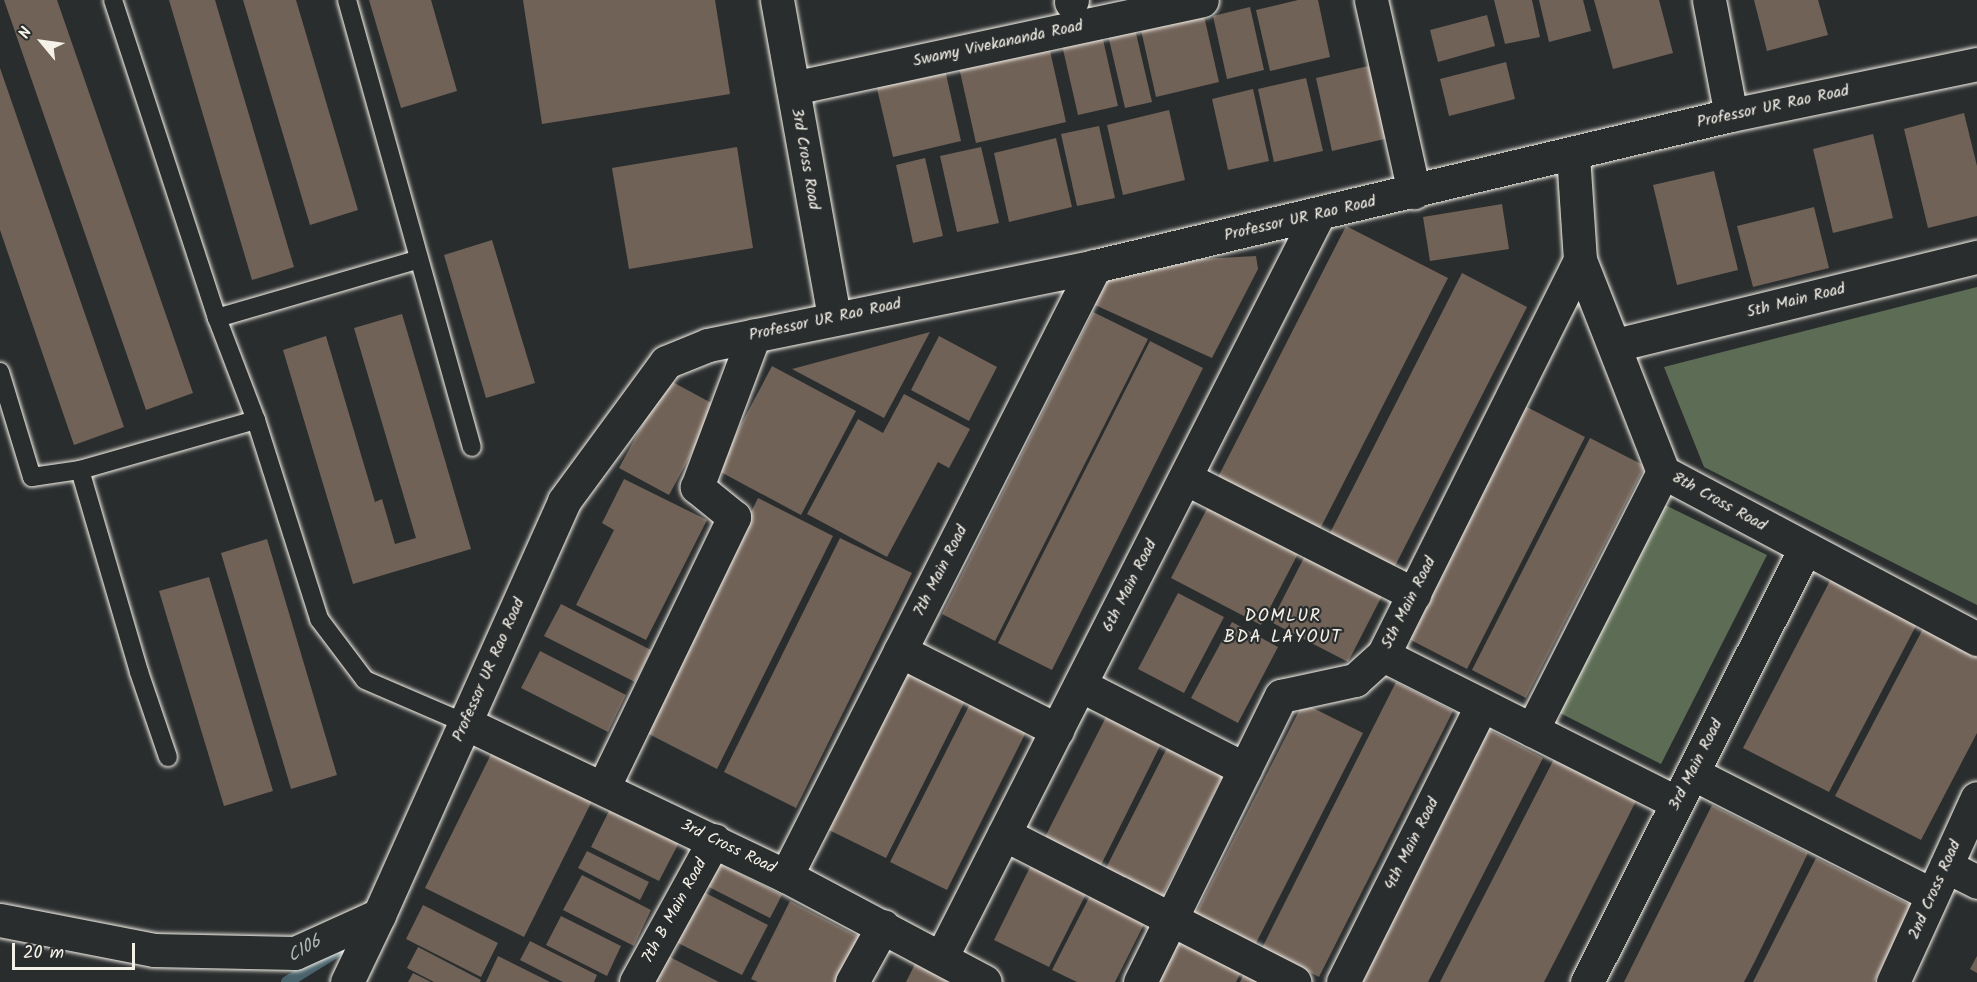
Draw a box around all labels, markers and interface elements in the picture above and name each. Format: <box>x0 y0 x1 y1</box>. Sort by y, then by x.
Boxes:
north arrow <box>12 12 72 72</box>
street label: Swamy Vivekananda Road <box>911 17 1085 71</box>
text: N <box>12 23 39 44</box>
street label: Professor UR Rao Road <box>1695 82 1851 132</box>
street label: 3rd Cross Road <box>787 107 823 211</box>
street label: Professor UR Rao Road <box>1222 192 1378 246</box>
street label: 5th Main Road <box>1745 280 1847 322</box>
street label: Professor UR Rao Road <box>747 295 903 345</box>
street label: 8th Cross Road <box>1668 468 1770 536</box>
street label: 7th Main Road <box>910 522 972 620</box>
street label: 6th Main Road <box>1099 537 1161 635</box>
street label: 5th Main Road <box>1378 554 1440 652</box>
street label: Professor UR Rao Road <box>449 595 529 745</box>
district label: DOMLUR BDA LAYOUT <box>1224 607 1342 650</box>
street label: 3rd Main Road <box>1665 716 1727 814</box>
street label: 4th Main Road <box>1381 795 1443 893</box>
street label: 3rd Cross Road <box>677 816 779 878</box>
street label: 2nd Cross Road <box>1905 837 1965 943</box>
street label: 7th B Main Road <box>638 856 712 966</box>
scale bar <box>15 931 138 969</box>
water label: C106 <box>284 932 326 968</box>
text: 20 m <box>23 939 64 968</box>

